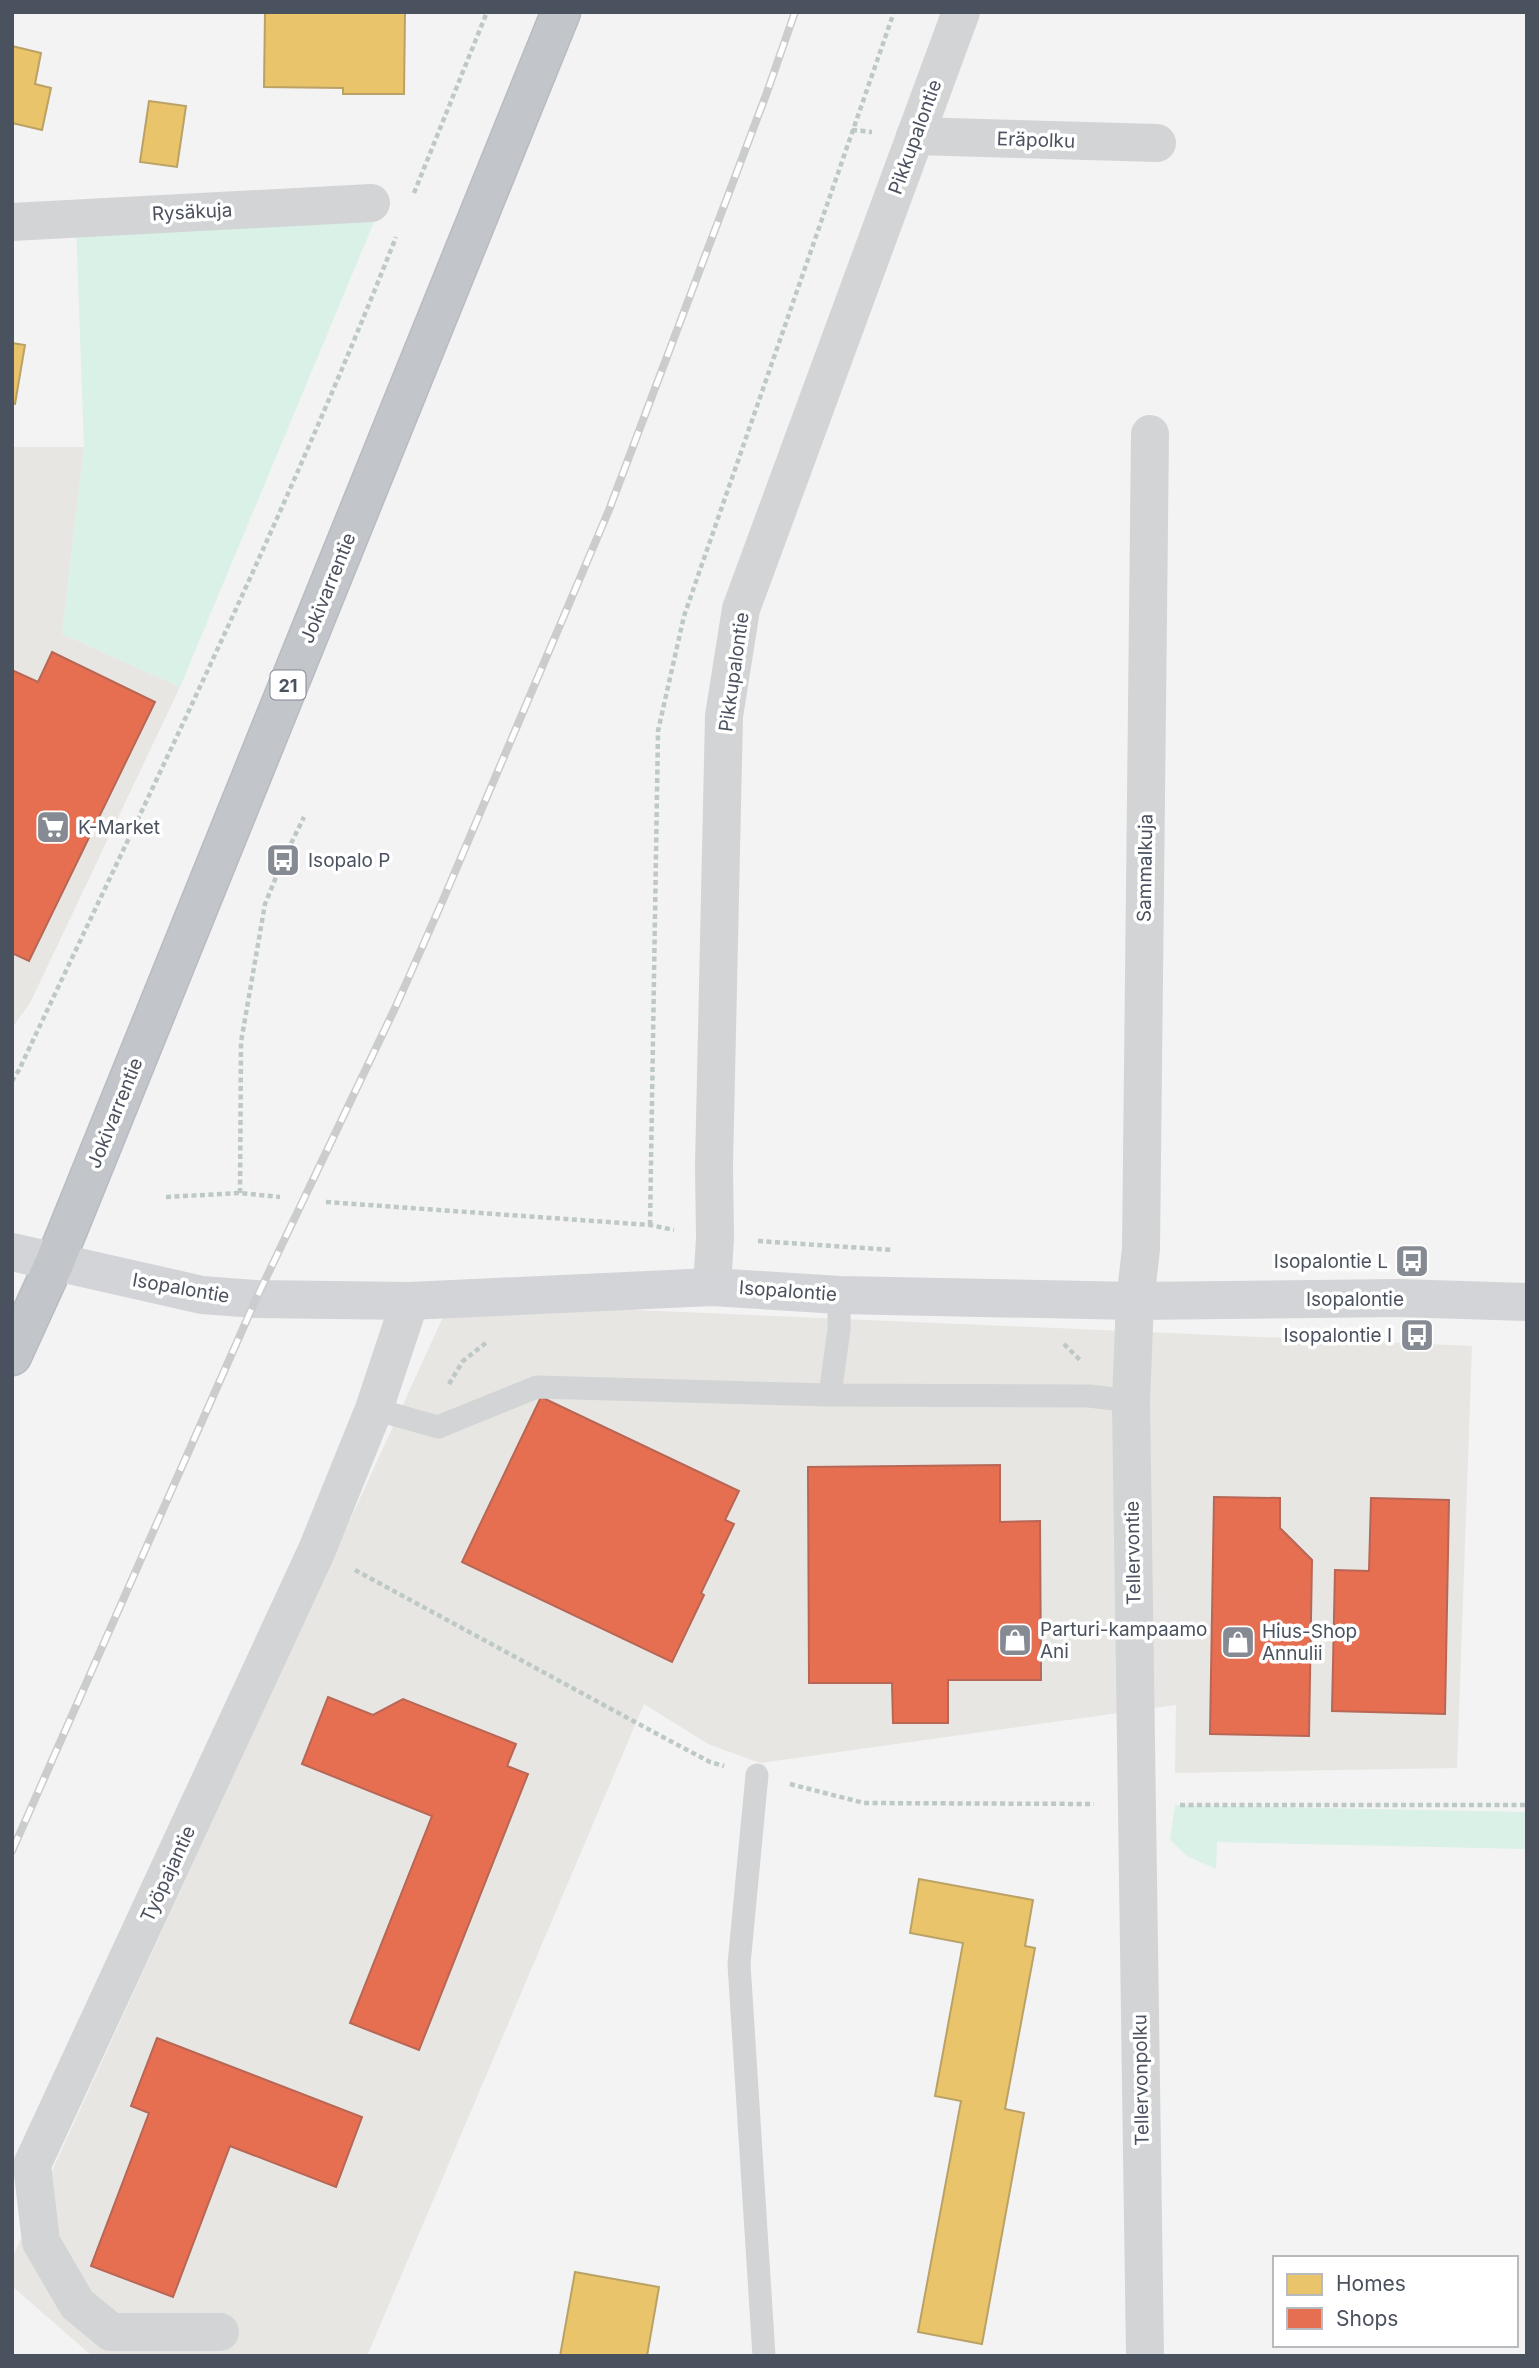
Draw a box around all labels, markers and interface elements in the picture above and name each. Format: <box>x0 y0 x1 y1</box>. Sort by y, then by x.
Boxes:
street label: Pikkupalontie <box>884 76 946 198</box>
street label: Eräpolku <box>996 127 1076 153</box>
street label: Rysäkuja <box>151 198 233 226</box>
street label: Jokivarrentie <box>295 529 361 647</box>
street label: Pikkupalontie <box>714 611 754 733</box>
road number: 21 <box>270 670 306 700</box>
supermarket icon: K-Market <box>34 808 72 846</box>
street label: Sammalkuja <box>1133 814 1157 922</box>
place label: K-Market <box>78 816 160 839</box>
bus stop icon: Isopalo P <box>264 841 302 879</box>
place label: Isopalo P <box>308 849 391 872</box>
street label: Jokivarrentie <box>82 1054 148 1172</box>
bus stop icon: Isopalontie L <box>1393 1242 1431 1280</box>
place label: Isopalontie L <box>1274 1250 1388 1273</box>
street label: Isopalontie <box>131 1268 231 1308</box>
street label: Isopalontie <box>738 1276 838 1306</box>
street label: Isopalontie <box>1306 1288 1404 1311</box>
bus stop icon: Isopalontie I <box>1398 1316 1436 1354</box>
place label: Isopalontie I <box>1283 1324 1392 1347</box>
street label: Tellervontie <box>1121 1501 1145 1605</box>
place label: Parturi-kampaamo Ani <box>1040 1618 1207 1663</box>
place label: Hius-Shop Annulii <box>1262 1620 1357 1665</box>
shop icon: Parturi-kampaamo Ani <box>996 1621 1034 1659</box>
shop icon: Hius-Shop Annulii <box>1219 1623 1257 1661</box>
street label: Työpajantie <box>136 1822 200 1926</box>
street label: Tellervonpolku <box>1128 2014 1154 2146</box>
legend <box>1273 2256 1518 2347</box>
text: Homes <box>1336 2271 1406 2296</box>
text: Shops <box>1336 2306 1398 2331</box>

